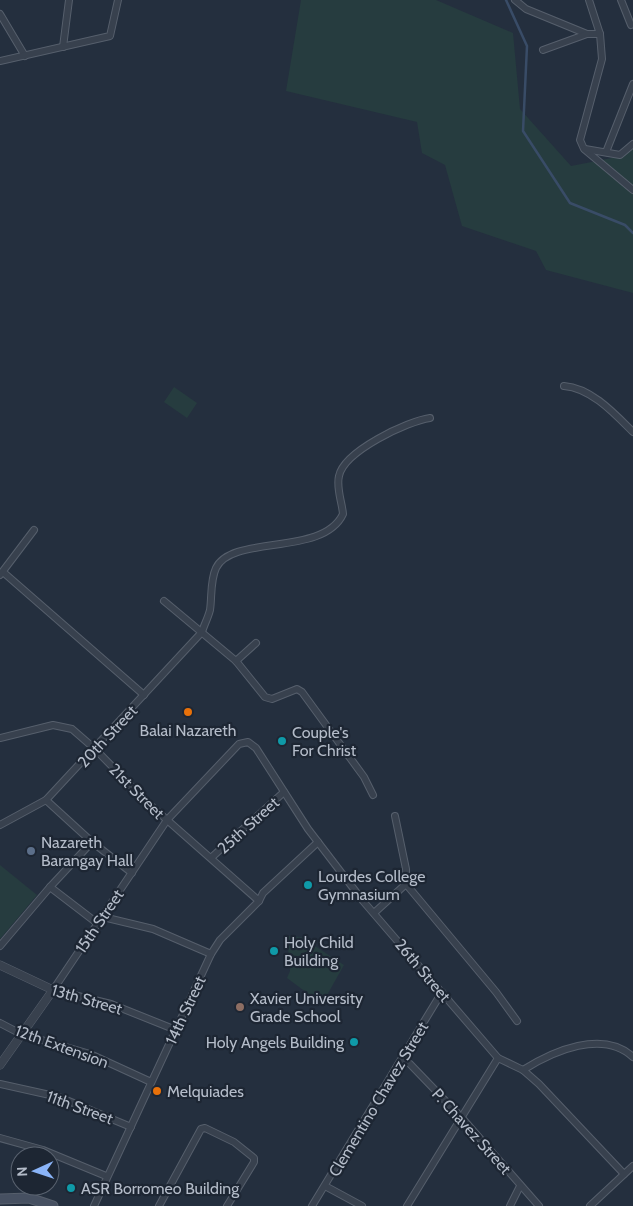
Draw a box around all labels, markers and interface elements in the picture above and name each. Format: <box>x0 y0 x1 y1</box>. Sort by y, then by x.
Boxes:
street label: 20th Street <box>74 701 141 771</box>
marker: Balai Nazareth <box>182 706 194 718</box>
place label: Balai Nazareth <box>140 721 236 740</box>
place label: Couple's For Christ <box>292 723 357 760</box>
marker: Couple's For Christ <box>276 735 288 747</box>
street label: 21st Street <box>105 760 169 823</box>
street label: 25th Street <box>214 793 283 858</box>
place label: Nazareth Barangay Hall <box>41 833 133 870</box>
marker: Nazareth Barangay Hall <box>25 845 37 857</box>
place label: Lourdes College Gymnasium <box>318 867 425 904</box>
marker: Lourdes College Gymnasium <box>302 879 314 891</box>
street label: 15th Street <box>71 885 128 957</box>
place label: Holy Child Building <box>284 933 354 970</box>
street label: 26th Street <box>391 935 455 1006</box>
marker: Holy Child Building <box>268 945 280 957</box>
street label: 14th Street <box>161 972 210 1047</box>
street label: 13th Street <box>49 980 125 1019</box>
place label: Xavier University Grade School <box>250 989 363 1026</box>
marker: Xavier University Grade School <box>234 1001 246 1013</box>
street label: Clementino Chavez Street <box>325 1018 432 1180</box>
street label: 12th Extension <box>13 1021 111 1072</box>
place label: Holy Angels Building <box>206 1033 345 1052</box>
marker: Holy Angels Building <box>348 1036 360 1048</box>
place label: Melquiades <box>167 1082 244 1101</box>
marker: Melquiades <box>151 1085 163 1097</box>
street label: P. Chavez Street <box>428 1085 516 1179</box>
street label: 11th Street <box>44 1087 116 1128</box>
north arrow <box>10 1146 60 1196</box>
text: N <box>13 1166 31 1177</box>
place label: ASR Borromeo Building <box>81 1179 240 1198</box>
marker: ASR Borromeo Building <box>65 1182 77 1194</box>

